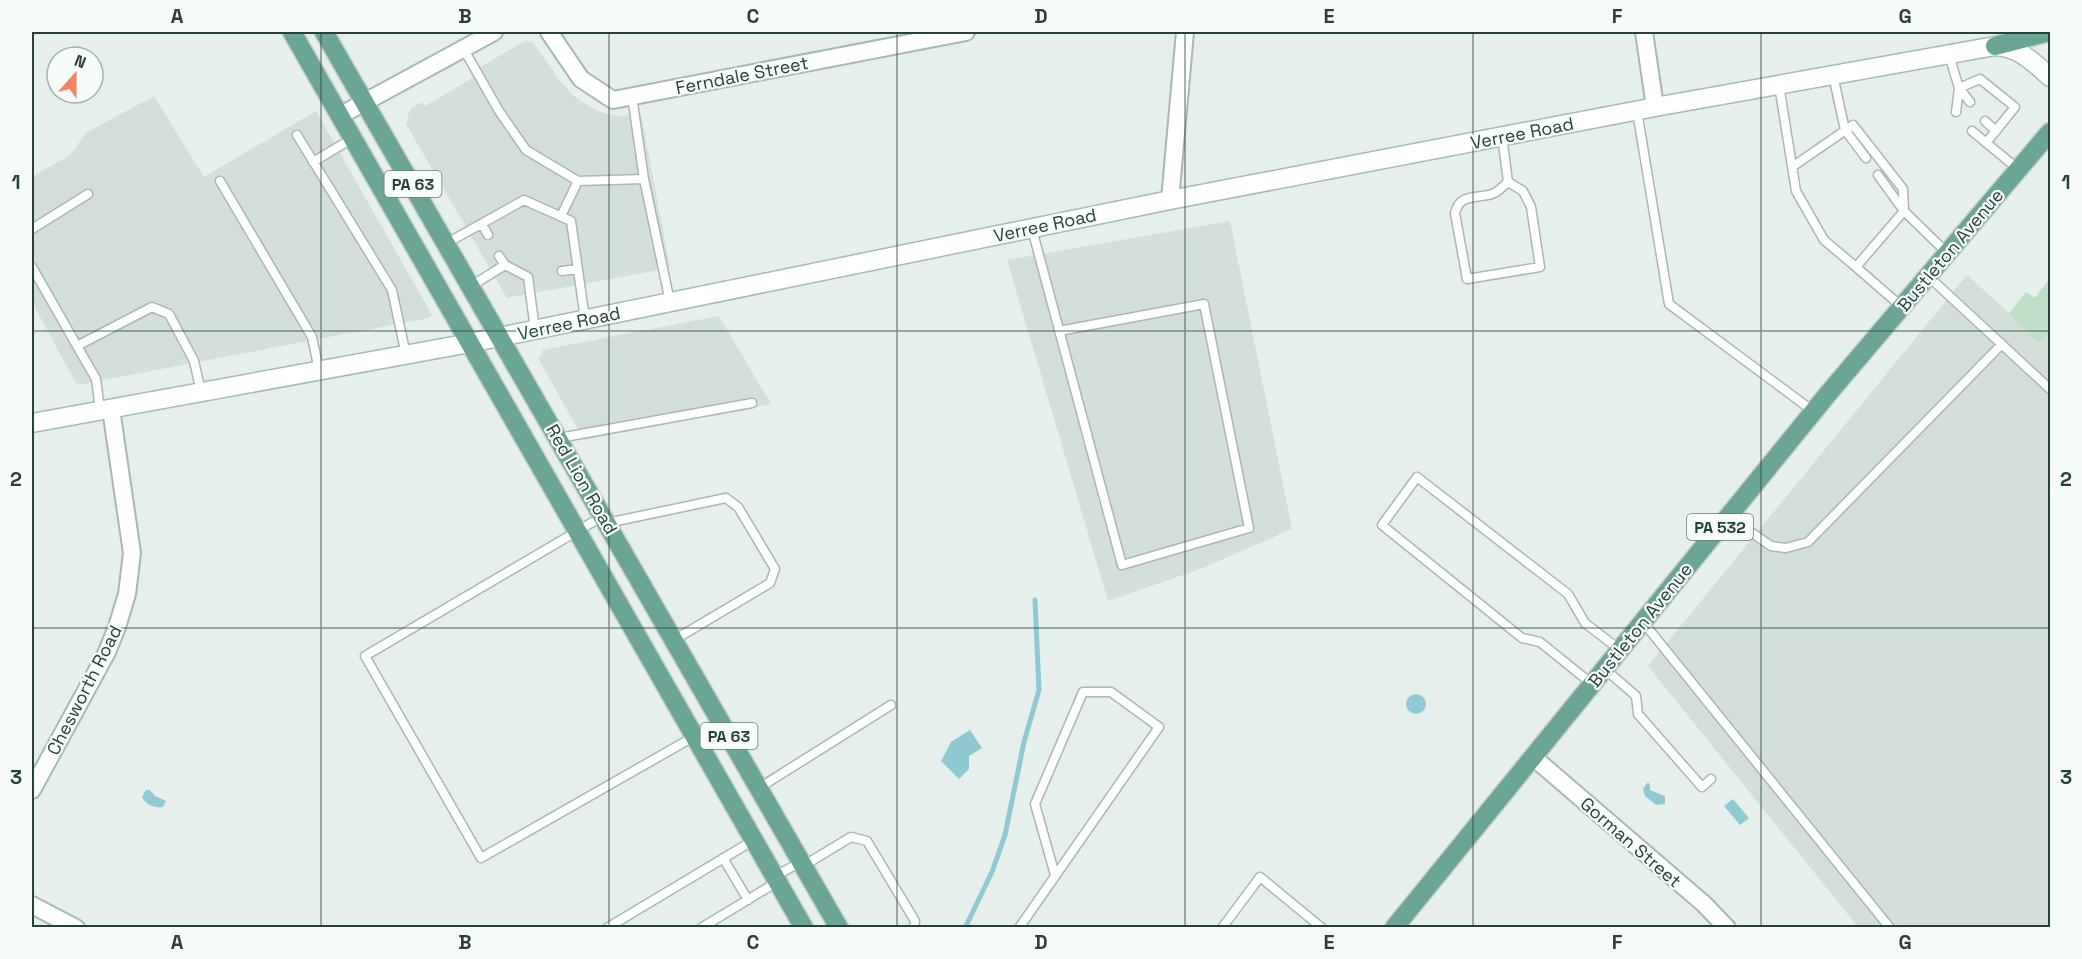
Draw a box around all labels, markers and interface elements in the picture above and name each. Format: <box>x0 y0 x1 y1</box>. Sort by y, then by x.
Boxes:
text: A <box>171 3 184 29</box>
text: B <box>458 3 472 29</box>
text: C <box>747 3 760 29</box>
text: D <box>1034 3 1048 29</box>
text: E <box>1323 3 1335 29</box>
text: F <box>1612 3 1623 29</box>
text: G <box>1898 3 1912 29</box>
north arrow <box>45 45 105 105</box>
text: N <box>71 50 89 73</box>
street label: Ferndale Street <box>674 51 810 99</box>
street label: Verree Road <box>1469 112 1575 154</box>
text: 1 <box>11 169 21 195</box>
text: 1 <box>2061 169 2071 195</box>
road number: PA 63 <box>384 171 442 197</box>
street label: Bustleton Avenue <box>1892 184 2008 316</box>
street label: Verree Road <box>992 203 1098 247</box>
street label: Verree Road <box>516 301 622 345</box>
street label: Red Lion Road <box>541 420 623 538</box>
text: 2 <box>10 466 22 492</box>
text: 2 <box>2060 466 2072 492</box>
road number: PA 532 <box>1687 514 1753 540</box>
street label: Bustleton Avenue <box>1583 558 1697 692</box>
street label: Chesworth Road <box>41 621 127 759</box>
road number: PA 63 <box>700 723 758 749</box>
text: 3 <box>10 764 22 790</box>
text: 3 <box>2060 764 2072 790</box>
street label: Gorman Street <box>1576 792 1686 892</box>
text: A <box>171 929 184 955</box>
text: B <box>458 929 472 955</box>
text: C <box>747 929 760 955</box>
text: D <box>1034 929 1048 955</box>
text: E <box>1323 929 1335 955</box>
text: F <box>1612 929 1623 955</box>
text: G <box>1898 929 1912 955</box>

